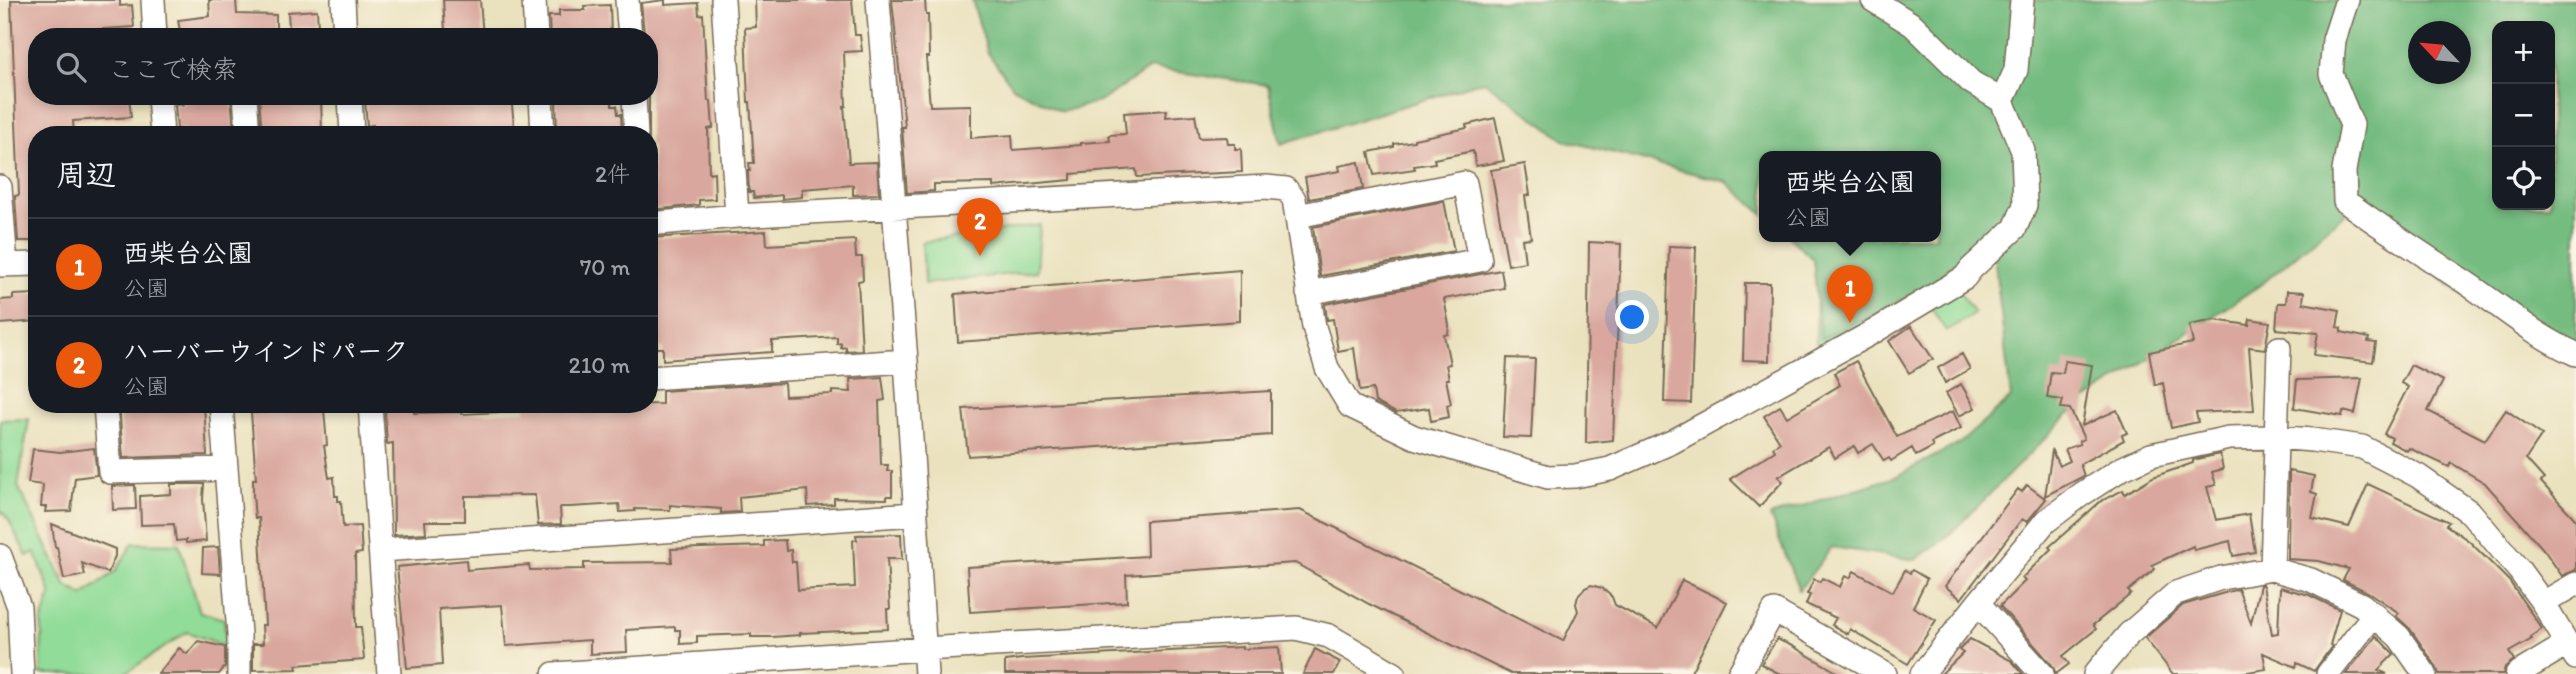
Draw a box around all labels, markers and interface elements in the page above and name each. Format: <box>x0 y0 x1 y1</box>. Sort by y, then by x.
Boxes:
north arrow <box>2408 21 2471 84</box>
map controls <box>2492 21 2555 210</box>
button: + <box>2492 21 2555 84</box>
search box <box>28 28 658 105</box>
icon: search <box>52 48 90 86</box>
text: ここで検索 <box>108 53 238 85</box>
button: − <box>2492 84 2555 147</box>
button: locate <box>2492 147 2555 210</box>
popup <box>1759 151 1941 242</box>
text: 周辺 <box>56 156 116 193</box>
text: 2件 <box>595 160 630 188</box>
text: 西柴台公園 <box>1785 166 1915 198</box>
pin: 2 <box>957 198 1003 256</box>
text: 公園 <box>1785 203 1831 231</box>
text: 西柴台公園 <box>123 237 253 269</box>
text: 1 <box>74 253 84 281</box>
text: 70 m <box>580 253 630 281</box>
pin: 1 <box>1827 265 1873 323</box>
text: 公園 <box>123 274 169 302</box>
your location <box>1615 300 1649 334</box>
text: ハーバーウインドパーク <box>123 335 408 367</box>
text: 2 <box>73 351 85 379</box>
text: 210 m <box>569 351 630 379</box>
text: 公園 <box>123 372 169 400</box>

